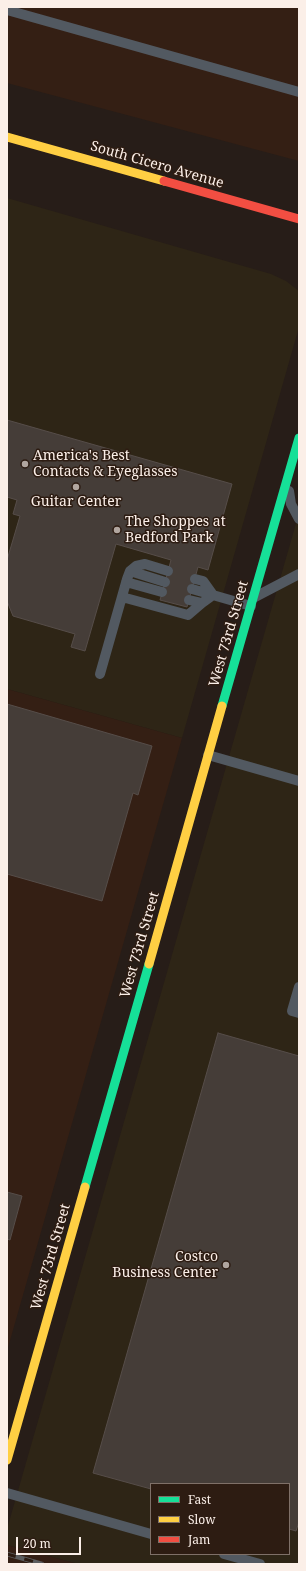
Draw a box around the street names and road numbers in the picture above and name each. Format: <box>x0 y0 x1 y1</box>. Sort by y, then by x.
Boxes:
street label: South Cicero Avenue <box>88 138 226 192</box>
street label: West 73rd Street <box>206 579 252 689</box>
street label: West 73rd Street <box>117 890 163 1000</box>
street label: West 73rd Street <box>28 1202 74 1312</box>

